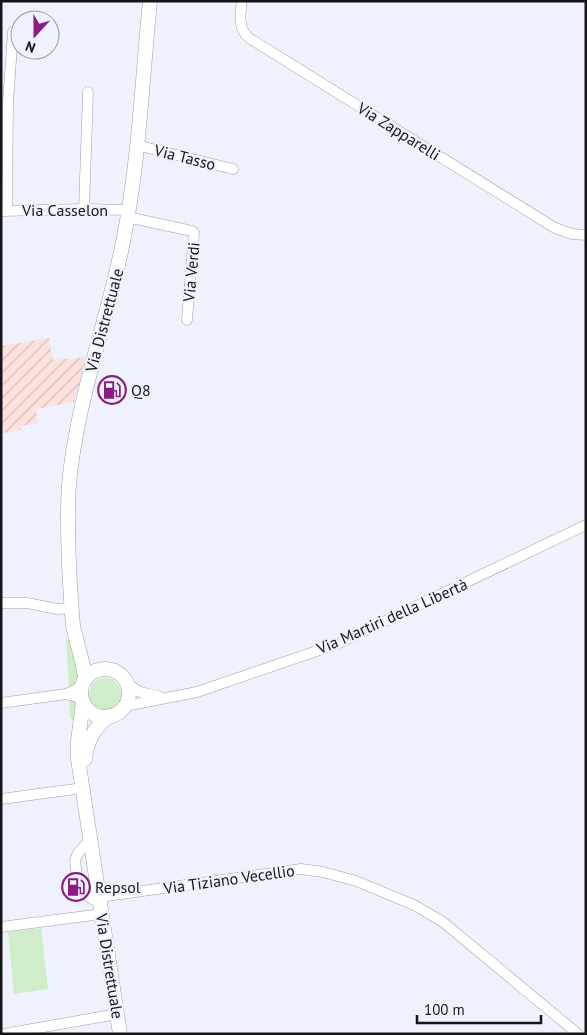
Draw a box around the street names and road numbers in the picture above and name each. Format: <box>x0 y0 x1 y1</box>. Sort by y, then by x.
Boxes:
street label: Via Zapparelli <box>353 97 444 164</box>
street label: Via Tasso <box>151 140 218 174</box>
street label: Via Casselon <box>21 200 108 220</box>
street label: Via Verdi <box>178 241 204 304</box>
street label: Via Distrettuale <box>80 266 127 375</box>
street label: Via Martiri della Libertà <box>313 574 470 659</box>
street label: Via Tiziano Vecellio <box>161 860 296 898</box>
street label: Via Distrettuale <box>92 911 128 1020</box>

